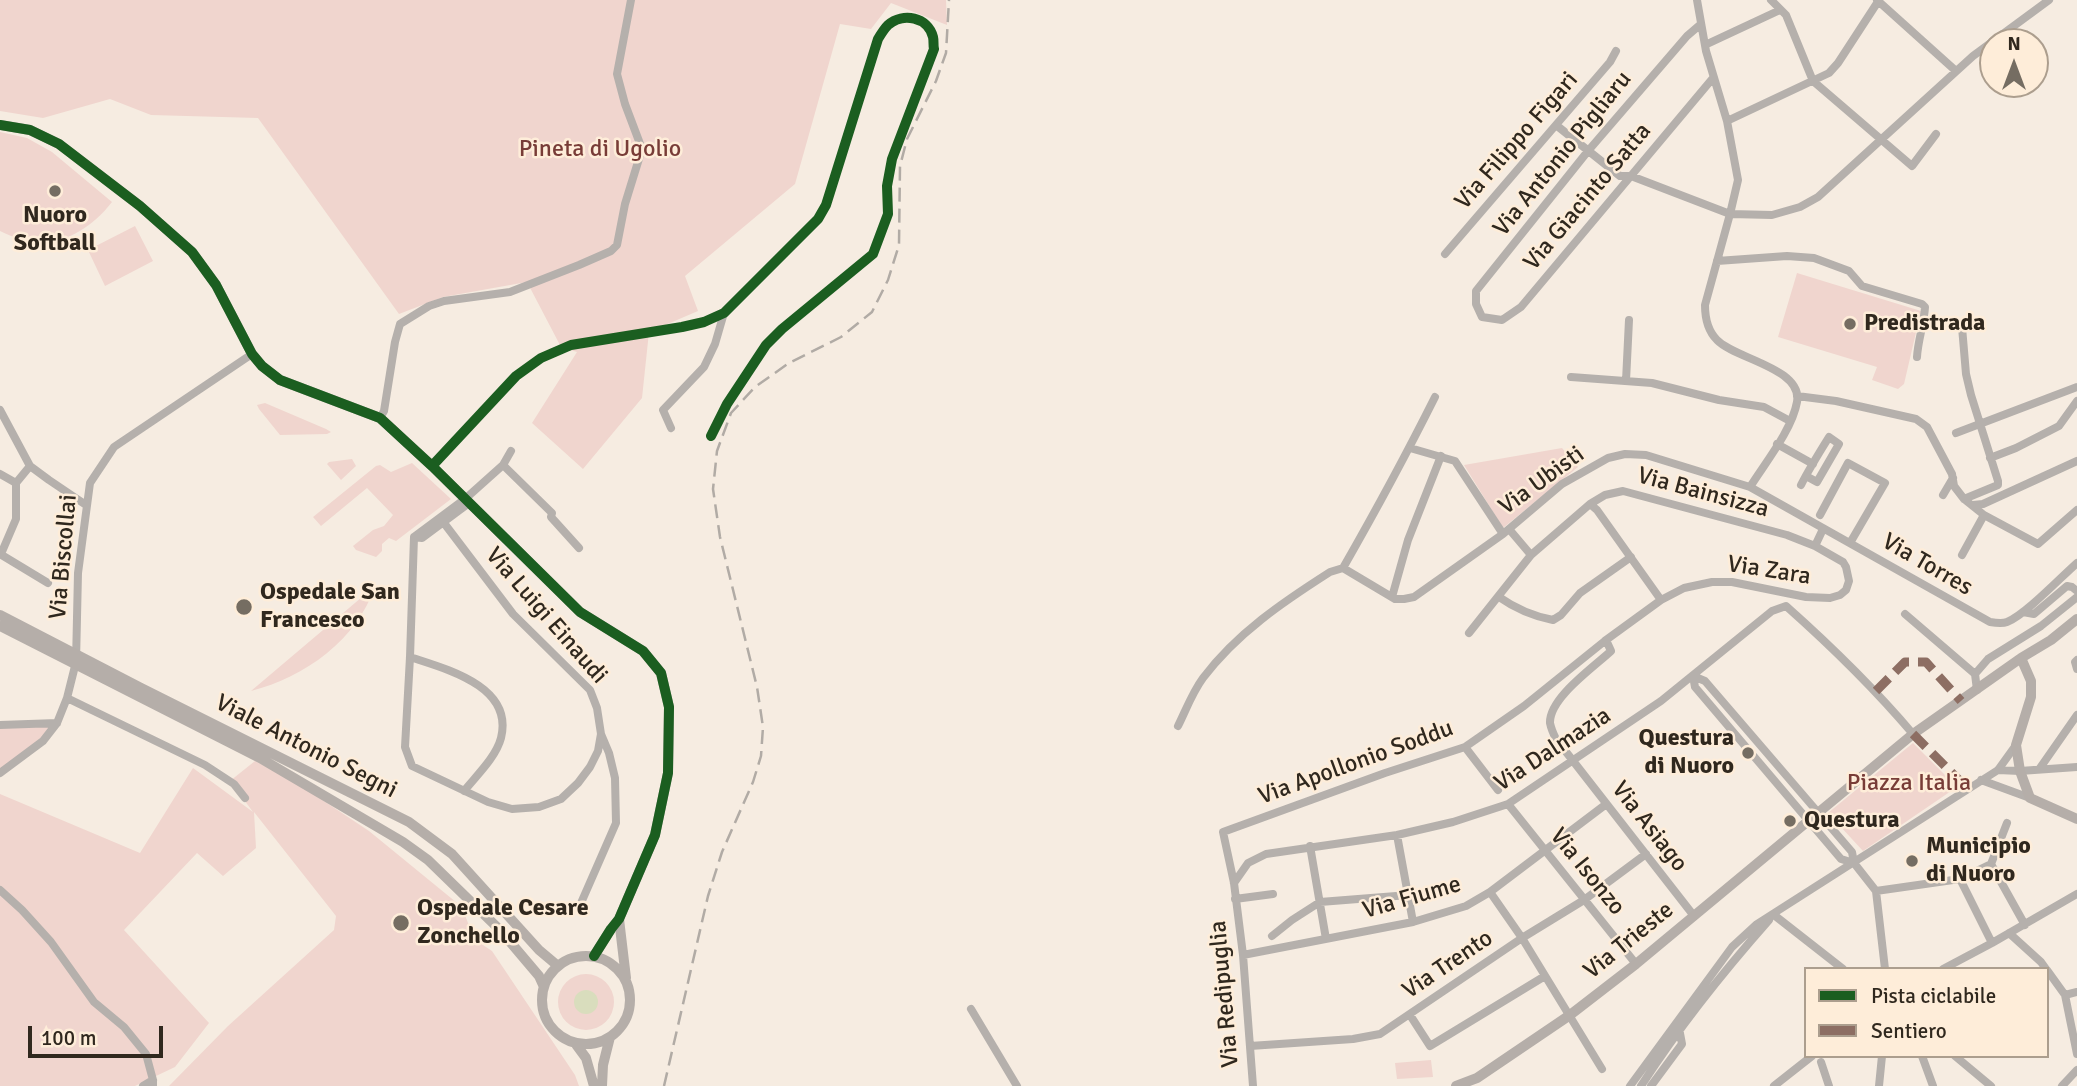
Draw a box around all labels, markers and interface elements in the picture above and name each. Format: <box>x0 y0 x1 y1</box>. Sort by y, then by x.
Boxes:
north arrow <box>1979 28 2049 98</box>
text: N <box>2007 32 2021 56</box>
street label: Via Filippo Figari <box>1449 66 1585 216</box>
street label: Via Antonio Pigliaru <box>1488 66 1638 242</box>
street label: Via Giacinto Satta <box>1518 118 1658 276</box>
park label: Pineta di Ugolio <box>519 136 681 164</box>
marker: Nuoro Softball <box>47 183 63 199</box>
place label: Nuoro Softball <box>14 202 96 258</box>
place label: Predistrada <box>1864 310 1985 338</box>
marker: Predistrada <box>1842 316 1858 332</box>
street label: Via Ubisti <box>1494 440 1590 522</box>
street label: Via Bainsizza <box>1634 462 1772 524</box>
street label: Via Biscollai <box>44 493 84 621</box>
street label: Via Torres <box>1877 528 1977 602</box>
street label: Via Luigi Einaudi <box>479 542 613 690</box>
street label: Via Zara <box>1725 550 1813 592</box>
place label: Ospedale San Francesco <box>260 579 400 635</box>
marker: Ospedale San Francesco <box>234 597 254 617</box>
street label: Viale Antonio Segni <box>210 689 402 805</box>
street label: Via Dalmazia <box>1489 702 1617 798</box>
street label: Via Apollonio Soddu <box>1255 714 1457 812</box>
place label: Questura di Nuoro <box>1638 725 1734 781</box>
marker: Questura di Nuoro <box>1740 745 1756 761</box>
park label: Piazza Italia <box>1847 770 1971 798</box>
street label: Via Asiago <box>1605 776 1693 878</box>
place label: Questura <box>1804 807 1900 835</box>
marker: Questura <box>1782 813 1798 829</box>
street label: Via Isonzo <box>1543 823 1631 921</box>
place label: Municipio di Nuoro <box>1926 833 2031 889</box>
marker: Municipio di Nuoro <box>1904 853 1920 869</box>
street label: Via Fiume <box>1359 870 1465 926</box>
place label: Ospedale Cesare Zonchello <box>417 895 589 951</box>
street label: Via Trieste <box>1578 896 1680 986</box>
marker: Ospedale Cesare Zonchello <box>391 913 411 933</box>
street label: Via Redipuglia <box>1204 919 1246 1069</box>
street label: Via Trento <box>1397 924 1499 1006</box>
legend <box>1804 967 2049 1058</box>
text: Pista ciclabile <box>1871 983 1996 1009</box>
scale bar <box>32 1012 166 1056</box>
text: Sentiero <box>1871 1018 1947 1044</box>
text: 100 m <box>41 1025 96 1051</box>

